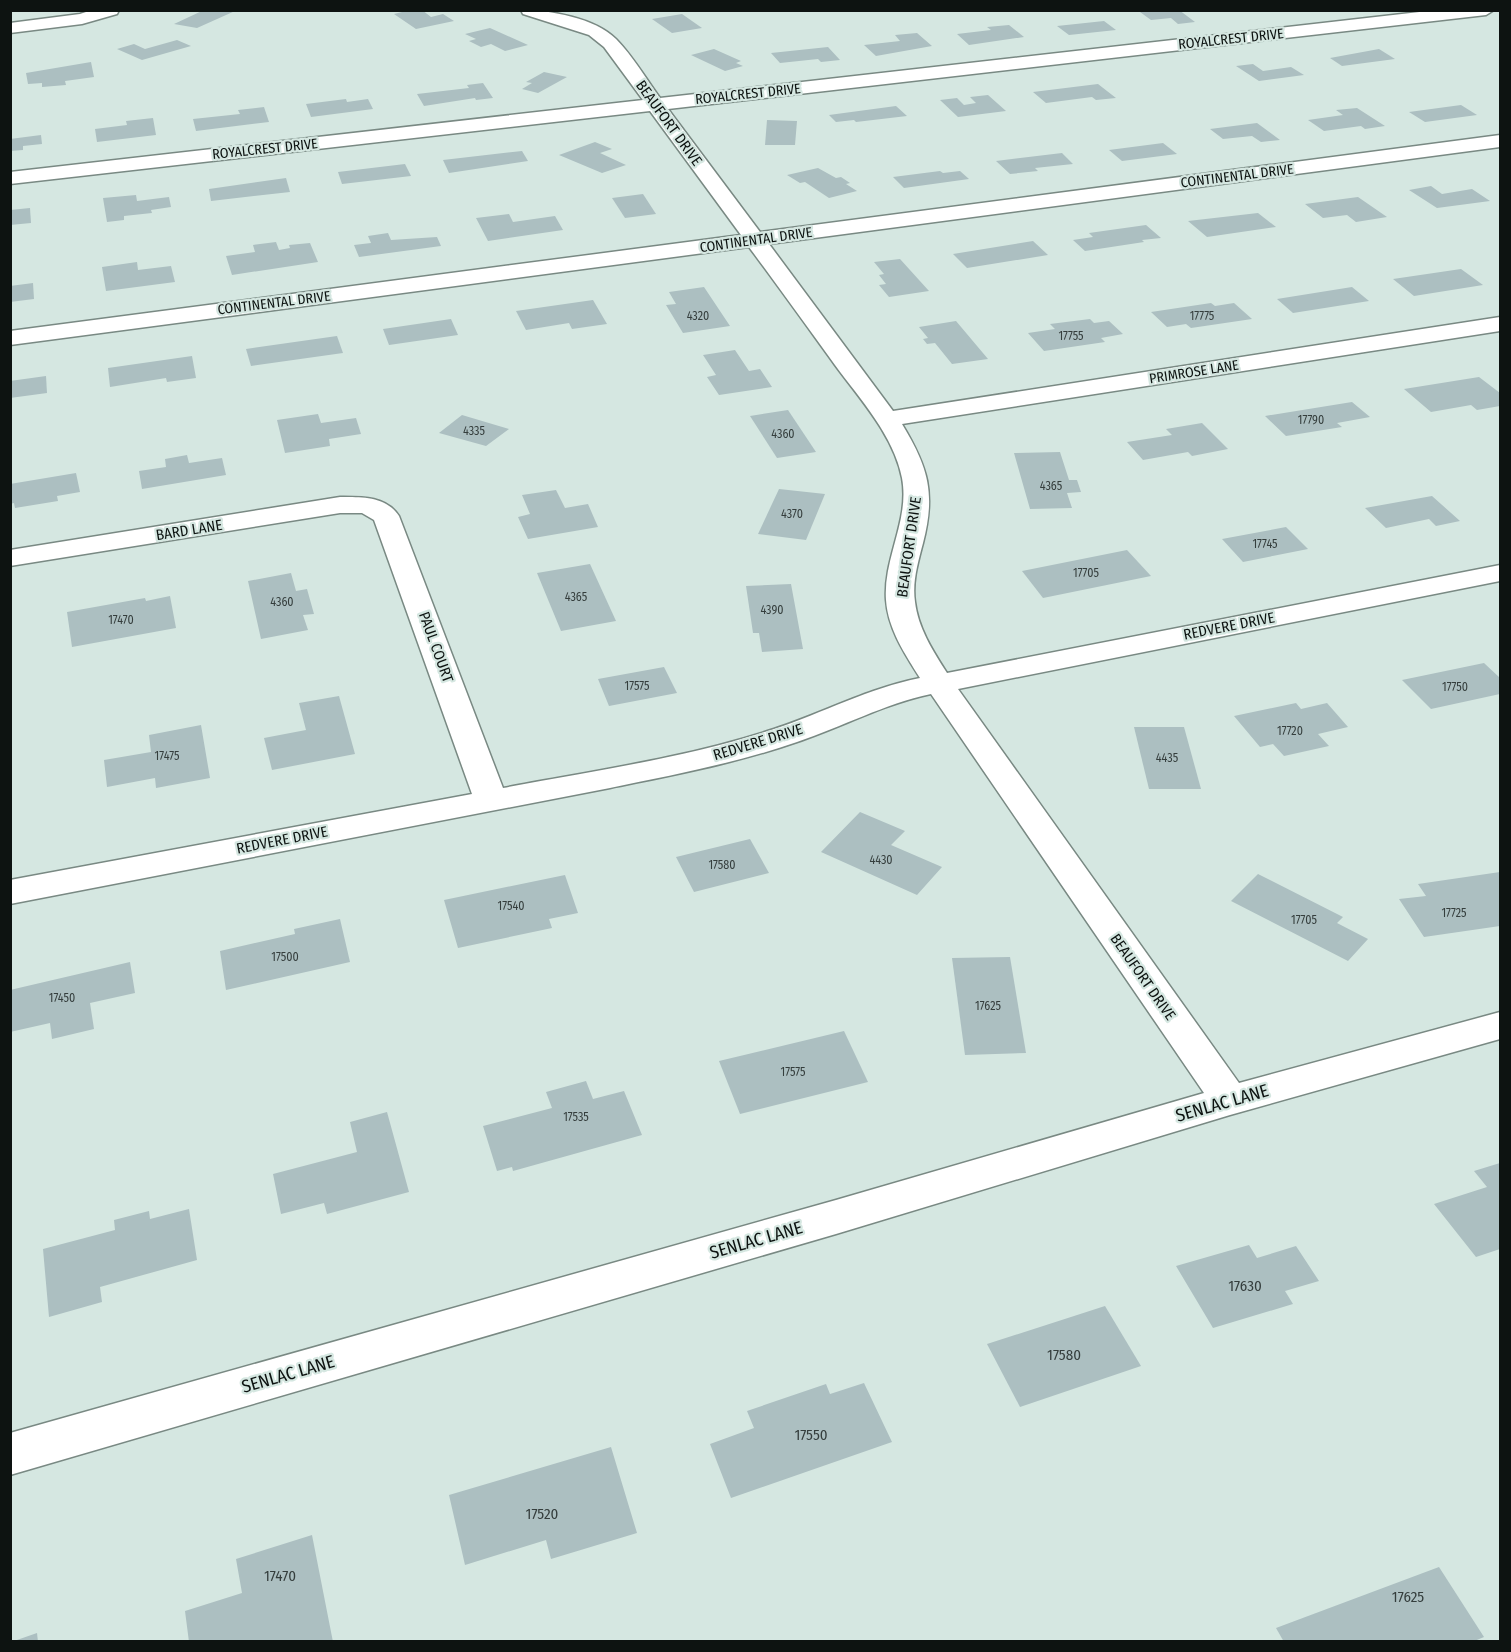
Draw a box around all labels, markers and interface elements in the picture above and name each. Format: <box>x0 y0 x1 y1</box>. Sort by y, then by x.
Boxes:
street label: ROYALCREST DRIVE <box>1178 25 1285 53</box>
street label: BEAUFORT DRIVE <box>632 77 706 169</box>
street label: ROYALCREST DRIVE <box>695 80 802 108</box>
street label: ROYALCREST DRIVE <box>212 135 319 163</box>
street label: CONTINENTAL DRIVE <box>1180 161 1295 191</box>
street label: CONTINENTAL DRIVE <box>699 224 814 256</box>
street label: CONTINENTAL DRIVE <box>217 288 332 318</box>
house number: 4320 <box>687 309 709 323</box>
house number: 17775 <box>1190 309 1215 323</box>
house number: 17755 <box>1058 329 1084 343</box>
street label: PRIMROSE LANE <box>1148 356 1240 387</box>
house number: 17790 <box>1298 413 1324 427</box>
house number: 4335 <box>463 424 485 438</box>
house number: 4360 <box>771 427 795 441</box>
house number: 4365 <box>1040 479 1063 493</box>
street label: BEAUFORT DRIVE <box>893 496 925 598</box>
house number: 4370 <box>781 507 803 521</box>
street label: BARD LANE <box>154 516 224 544</box>
house number: 17745 <box>1252 537 1278 551</box>
house number: 17705 <box>1073 566 1100 580</box>
house number: 4365 <box>565 590 588 604</box>
house number: 4360 <box>270 595 294 609</box>
house number: 4390 <box>760 603 784 617</box>
street label: REDVERE DRIVE <box>1182 608 1276 644</box>
street label: PAUL COURT <box>415 609 457 685</box>
house number: 17470 <box>108 613 134 627</box>
house number: 17575 <box>625 679 650 693</box>
house number: 17750 <box>1442 680 1468 694</box>
street label: REDVERE DRIVE <box>711 720 805 764</box>
house number: 17720 <box>1277 724 1303 738</box>
house number: 17475 <box>155 749 180 763</box>
house number: 4435 <box>1156 751 1179 765</box>
street label: REDVERE DRIVE <box>235 822 329 858</box>
house number: 4430 <box>869 853 893 867</box>
house number: 17580 <box>708 858 736 872</box>
house number: 17540 <box>498 899 524 913</box>
house number: 17725 <box>1441 906 1467 920</box>
house number: 17705 <box>1291 913 1318 927</box>
street label: BEAUFORT DRIVE <box>1107 930 1179 1024</box>
house number: 17500 <box>271 950 299 964</box>
house number: 17450 <box>49 991 75 1005</box>
house number: 17625 <box>975 999 1001 1013</box>
house number: 17575 <box>781 1065 806 1079</box>
street label: SENLAC LANE <box>1173 1079 1271 1127</box>
house number: 17535 <box>563 1110 589 1124</box>
street label: SENLAC LANE <box>707 1216 805 1264</box>
house number: 17630 <box>1228 1277 1262 1295</box>
house number: 17580 <box>1047 1346 1081 1364</box>
street label: SENLAC LANE <box>239 1350 337 1398</box>
house number: 17550 <box>794 1426 828 1444</box>
house number: 17520 <box>526 1505 558 1523</box>
house number: 17470 <box>264 1567 296 1585</box>
house number: 17625 <box>1392 1588 1424 1606</box>

